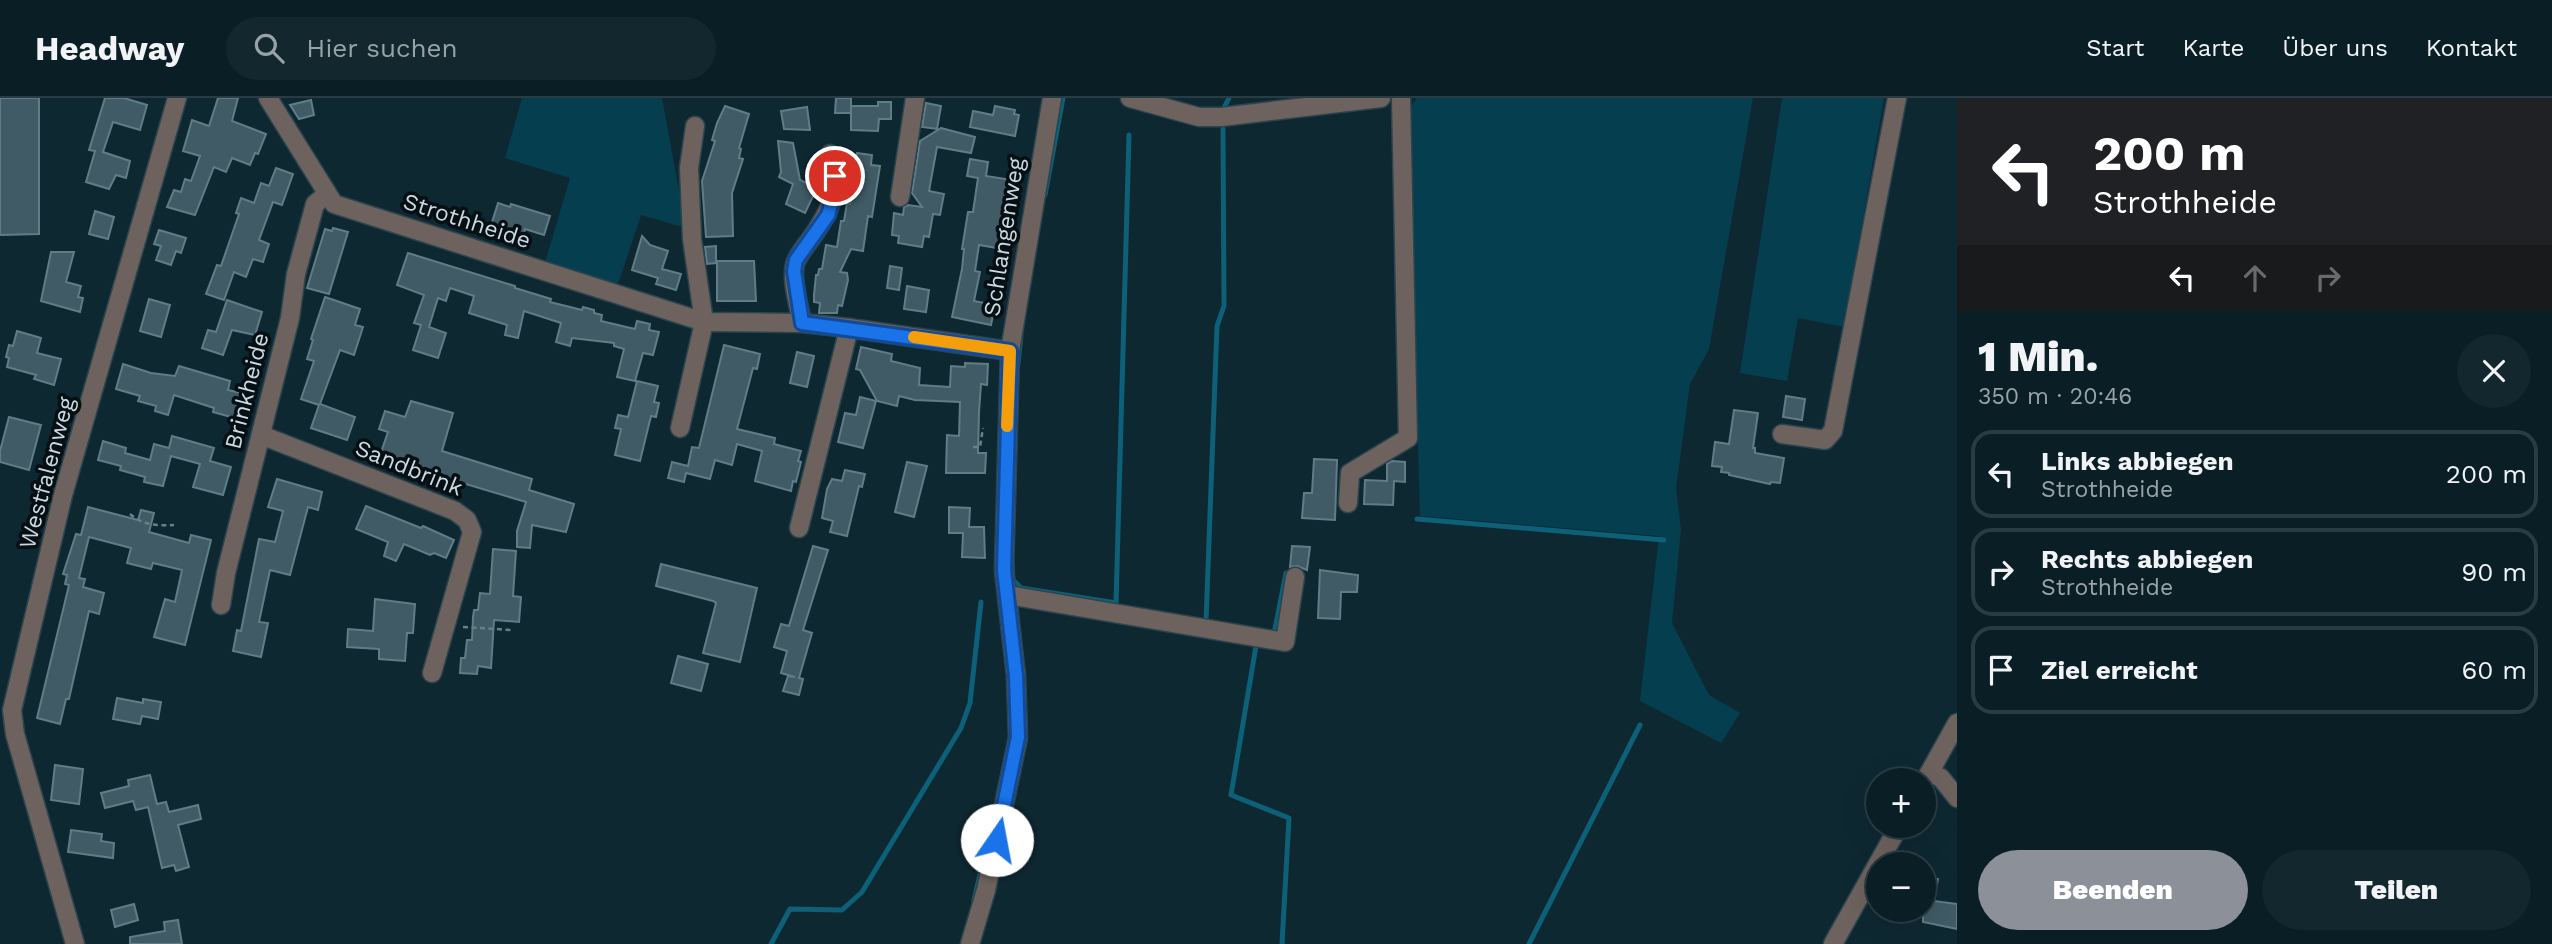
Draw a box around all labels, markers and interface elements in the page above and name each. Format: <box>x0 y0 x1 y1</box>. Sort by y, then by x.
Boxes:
search box <box>226 17 716 80</box>
text: Headway <box>35 29 184 68</box>
icon: search <box>250 29 288 67</box>
text: Hier suchen <box>306 33 458 63</box>
text: Start <box>2086 34 2144 62</box>
text: Karte <box>2182 34 2244 62</box>
text: Über uns <box>2282 34 2388 62</box>
text: Kontakt <box>2426 34 2517 62</box>
text: 200 m <box>2093 124 2245 182</box>
icon: left <box>1978 126 2069 217</box>
pin <box>805 146 865 206</box>
street label: Schlangenweg <box>978 155 1030 318</box>
icon: arrive <box>816 157 854 195</box>
text: Strothheide <box>2093 183 2277 221</box>
street label: Strothheide <box>400 188 534 254</box>
icon: left <box>2163 259 2201 297</box>
icon: ahead <box>2236 259 2274 297</box>
icon: right <box>2309 259 2347 297</box>
street label: Brinkheide <box>219 330 275 452</box>
text: 1 Min. <box>1978 332 2098 381</box>
button: close <box>2457 334 2531 408</box>
text: 350 m · 20:46 <box>1978 383 2132 410</box>
street label: Westfalenweg <box>14 393 80 552</box>
street label: Sandbrink <box>351 434 467 502</box>
text: Links abbiegen <box>2041 446 2234 476</box>
icon: left <box>1982 455 2020 493</box>
text: 200 m <box>2446 459 2527 489</box>
text: Strothheide <box>2041 476 2173 503</box>
text: Rechts abbiegen <box>2041 544 2253 574</box>
icon: right <box>1982 553 2020 591</box>
text: 90 m <box>2461 557 2527 587</box>
text: Strothheide <box>2041 574 2173 601</box>
icon: arrive <box>1982 651 2020 689</box>
text: Ziel erreicht <box>2041 655 2198 685</box>
text: 60 m <box>2461 655 2527 685</box>
map controls <box>1866 768 1936 922</box>
button: + <box>1866 768 1936 838</box>
position arrow <box>960 803 1034 877</box>
button: Beenden <box>1978 850 2248 930</box>
button: Teilen <box>2262 850 2531 930</box>
button: − <box>1866 852 1936 922</box>

